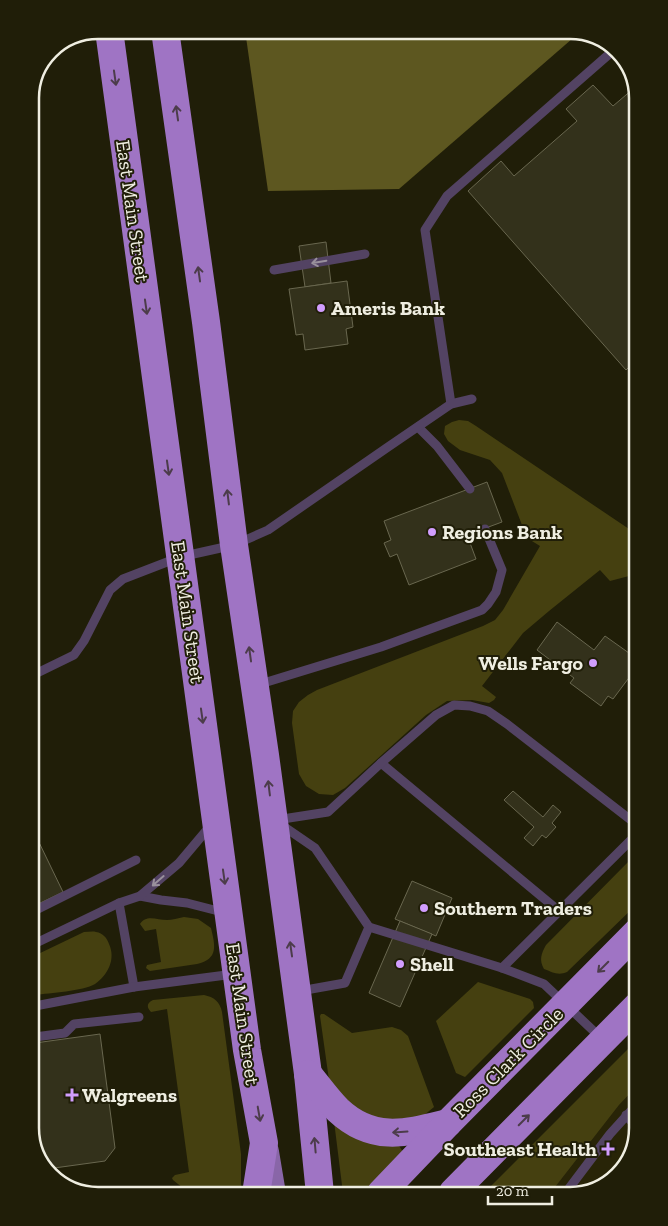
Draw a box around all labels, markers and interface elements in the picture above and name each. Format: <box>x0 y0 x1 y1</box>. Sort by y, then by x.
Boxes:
one-way arrow <box>110 70 120 86</box>
one-way arrow <box>172 105 182 121</box>
street label: East Main Street <box>111 138 155 284</box>
one-way arrow <box>312 258 328 268</box>
one-way arrow <box>194 266 204 282</box>
place label: Ameris Bank <box>331 296 445 320</box>
one-way arrow <box>141 299 151 315</box>
marker: Ameris Bank <box>315 302 327 314</box>
one-way arrow <box>163 460 173 476</box>
one-way arrow <box>223 489 233 505</box>
place label: Regions Bank <box>442 520 562 544</box>
marker: Regions Bank <box>426 526 438 538</box>
street label: East Main Street <box>166 539 210 685</box>
one-way arrow <box>245 647 255 663</box>
place label: Wells Fargo <box>479 651 584 675</box>
marker: Wells Fargo <box>587 657 599 669</box>
one-way arrow <box>197 708 207 724</box>
one-way arrow <box>264 780 274 796</box>
one-way arrow <box>219 869 229 885</box>
one-way arrow <box>152 875 165 886</box>
place label: Southern Traders <box>434 896 592 920</box>
marker: Southern Traders <box>418 902 430 914</box>
street label: East Main Street <box>221 941 265 1087</box>
one-way arrow <box>286 941 296 957</box>
place label: Shell <box>410 952 454 976</box>
marker: Shell <box>394 958 406 970</box>
one-way arrow <box>597 960 609 972</box>
street label: Ross Clark Circle <box>448 1002 568 1122</box>
place label: Walgreens <box>82 1083 177 1107</box>
marker: Walgreens <box>66 1089 78 1101</box>
one-way arrow <box>254 1105 264 1121</box>
one-way arrow <box>518 1114 530 1126</box>
one-way arrow <box>393 1128 409 1137</box>
one-way arrow <box>310 1137 320 1153</box>
place label: Southeast Health <box>444 1137 597 1161</box>
marker: Southeast Health <box>601 1142 615 1156</box>
scale bar <box>488 1174 552 1206</box>
text: 20 m <box>496 1182 529 1200</box>

